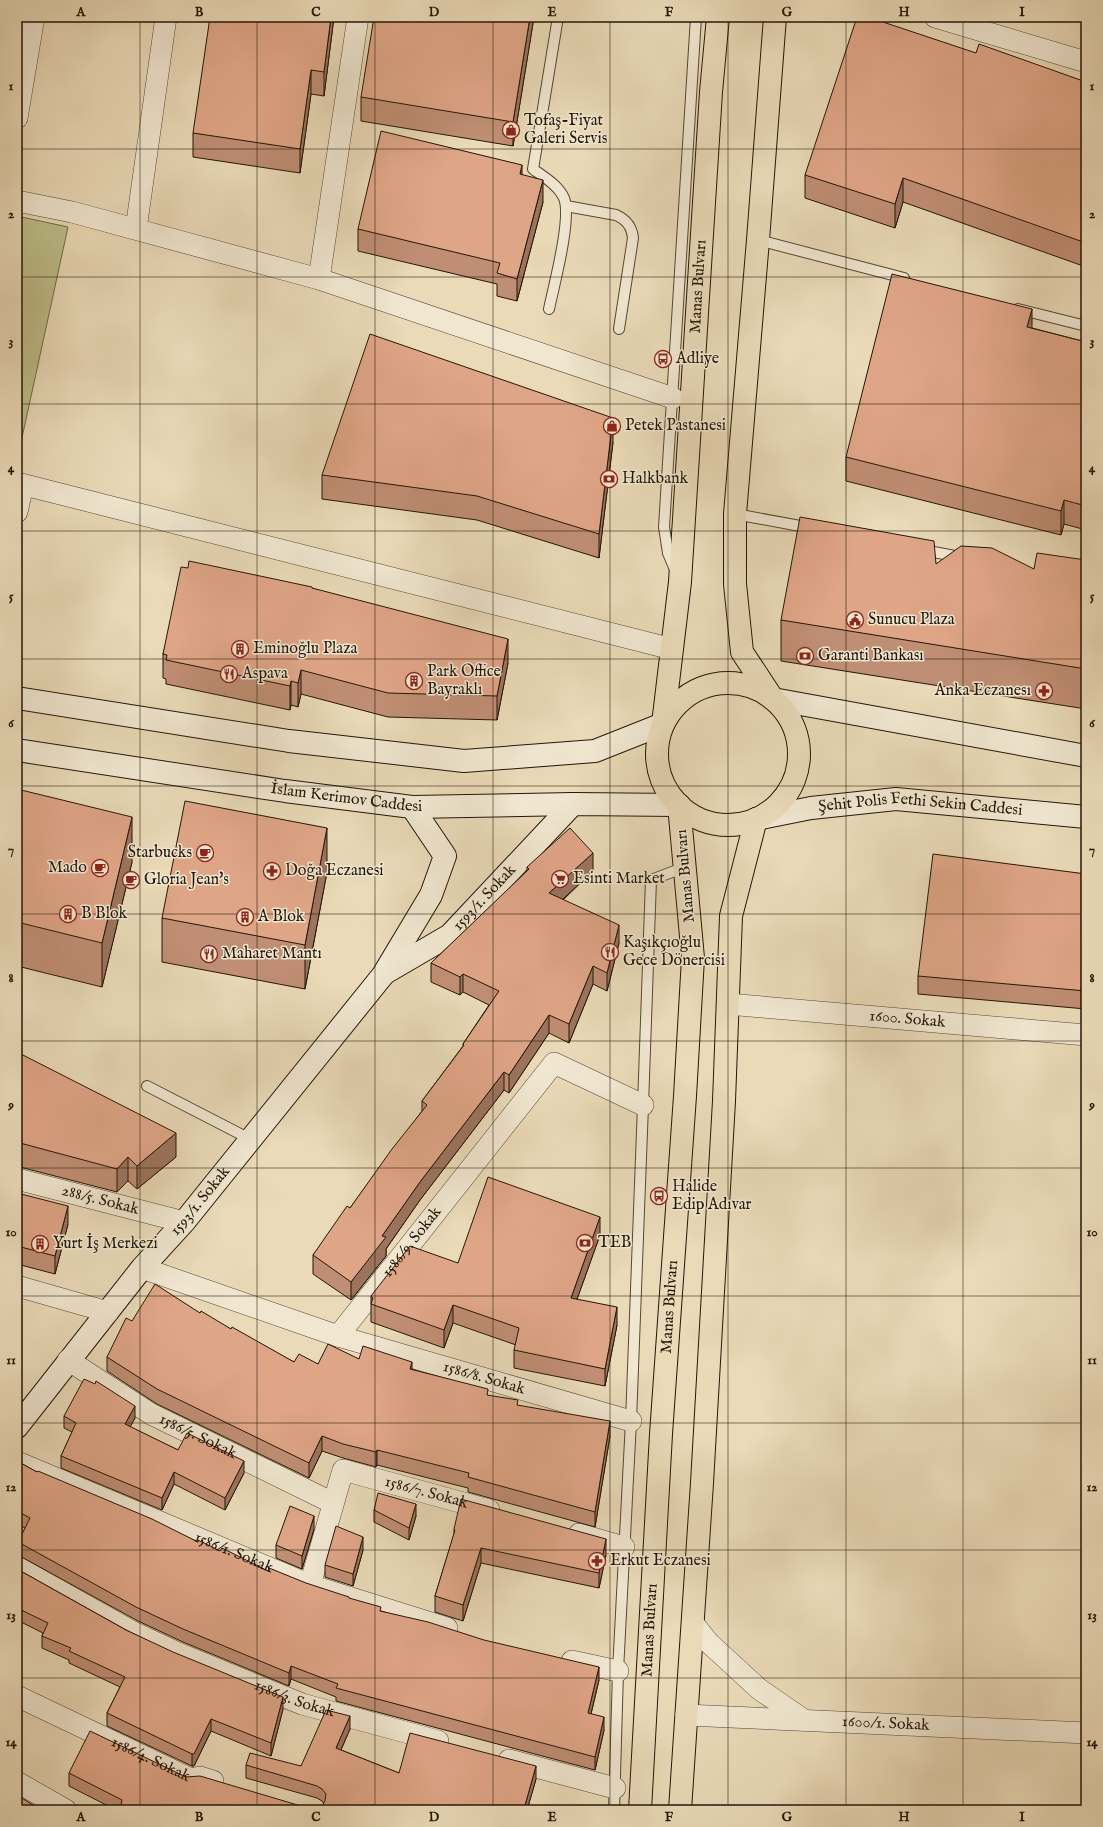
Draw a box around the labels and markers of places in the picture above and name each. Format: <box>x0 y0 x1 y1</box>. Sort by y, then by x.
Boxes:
place label: Tofaş-Fiyat Galeri Servis <box>524 111 608 149</box>
shop icon: Tofaş-Fiyat Galeri Servis <box>501 120 521 140</box>
bus stop icon: Adliye <box>653 349 673 369</box>
place label: Adliye <box>675 349 719 369</box>
shop icon: Petek Pastanesi <box>602 416 622 436</box>
place label: Petek Pastanesi <box>625 416 726 436</box>
bank icon: Halkbank <box>599 469 619 489</box>
place label: Halkbank <box>622 469 689 489</box>
public building icon: Sunucu Plaza <box>845 610 865 630</box>
place label: Sunucu Plaza <box>868 610 955 630</box>
building icon: Eminoğlu Plaza <box>230 639 250 659</box>
place label: Eminoğlu Plaza <box>253 639 358 659</box>
bank icon: Garanti Bankası <box>795 646 815 666</box>
place label: Garanti Bankası <box>818 646 924 666</box>
place label: Park Office Bayraklı <box>427 662 501 700</box>
restaurant icon: Aspava <box>219 664 239 684</box>
place label: Aspava <box>241 664 288 684</box>
building icon: Park Office Bayraklı <box>404 671 424 691</box>
place label: Anka Eczanesı <box>934 681 1031 701</box>
pharmacy icon: Anka Eczanesı <box>1034 681 1054 701</box>
place label: Starbucks <box>128 843 192 863</box>
cafe icon: Starbucks <box>195 843 215 863</box>
place label: Mado <box>48 858 87 878</box>
cafe icon: Mado <box>90 858 110 878</box>
pharmacy icon: Doğa Eczanesi <box>262 861 282 881</box>
place label: Doğa Eczanesi <box>285 861 384 881</box>
supermarket icon: Esinti Market <box>550 869 570 889</box>
place label: Esinti Market <box>573 869 665 889</box>
cafe icon: Gloria Jean's <box>121 870 141 890</box>
place label: Gloria Jean's <box>144 870 229 890</box>
building icon: B Blok <box>58 904 78 924</box>
place label: B Blok <box>81 904 128 924</box>
building icon: A Blok <box>235 907 255 927</box>
place label: A Blok <box>257 907 305 927</box>
place label: Kaşıkçıoğlu Gece Dönercisi <box>623 933 725 971</box>
restaurant icon: Kaşıkçıoğlu Gece Dönercisi <box>600 942 620 962</box>
restaurant icon: Maharet Mantı <box>199 944 219 964</box>
place label: Maharet Mantı <box>222 944 322 964</box>
place label: Halide Edip Adıvar <box>672 1177 752 1215</box>
bus stop icon: Halide Edip Adıvar <box>649 1186 669 1206</box>
place label: Yurt İş Merkezi <box>53 1232 158 1254</box>
bank icon: TEB <box>575 1233 595 1253</box>
place label: TEB <box>598 1233 631 1253</box>
building icon: Yurt İş Merkezi <box>30 1234 50 1254</box>
pharmacy icon: Erkut Eczanesi <box>587 1551 607 1571</box>
place label: Erkut Eczanesi <box>610 1551 711 1571</box>

